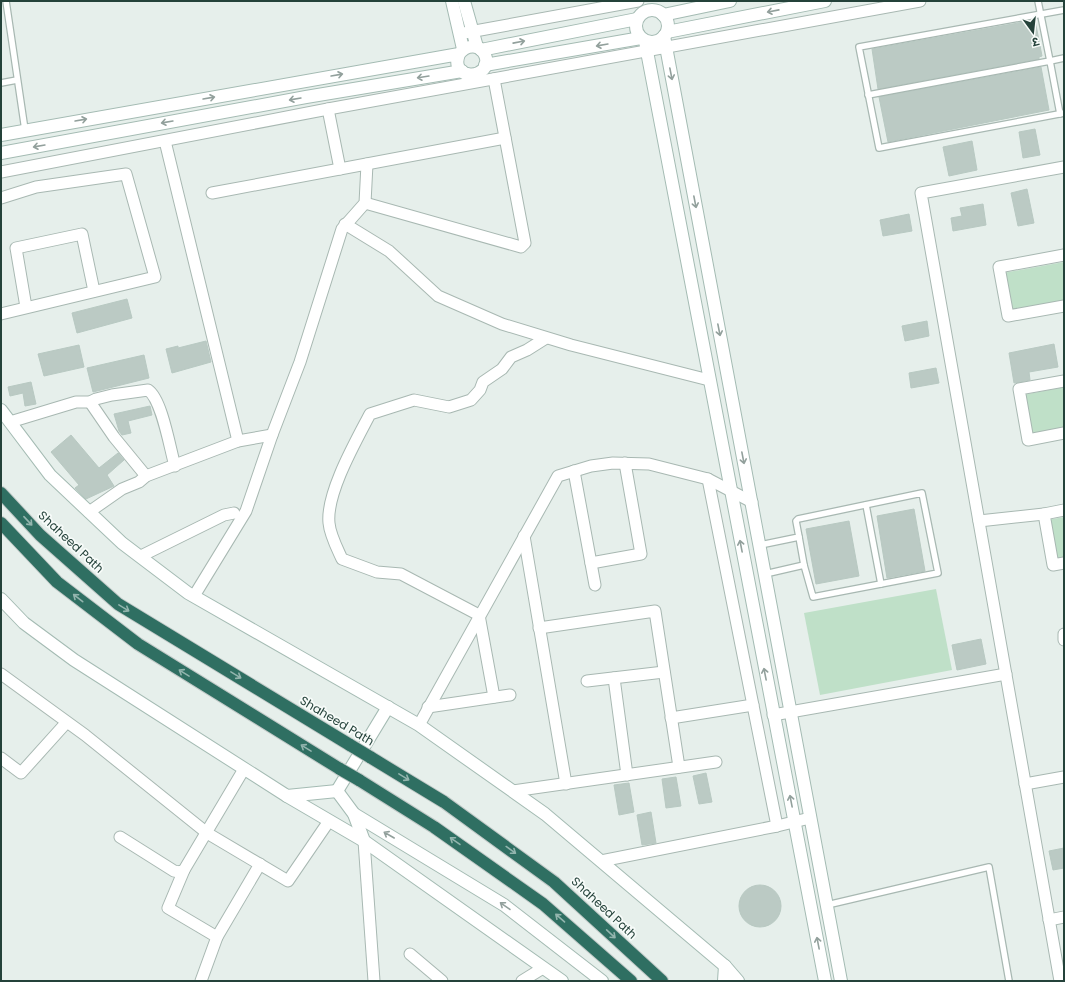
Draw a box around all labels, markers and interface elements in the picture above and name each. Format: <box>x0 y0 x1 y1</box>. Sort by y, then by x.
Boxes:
one-way arrow <box>766 7 779 15</box>
north arrow <box>1013 12 1053 52</box>
text: उ <box>1030 33 1042 50</box>
one-way arrow <box>512 38 525 46</box>
one-way arrow <box>596 41 609 49</box>
one-way arrow <box>668 67 676 80</box>
one-way arrow <box>330 71 343 79</box>
one-way arrow <box>417 74 430 82</box>
one-way arrow <box>202 94 215 102</box>
one-way arrow <box>289 95 302 103</box>
one-way arrow <box>74 116 87 124</box>
one-way arrow <box>161 119 174 127</box>
one-way arrow <box>33 142 46 150</box>
one-way arrow <box>692 195 700 208</box>
one-way arrow <box>716 323 724 336</box>
one-way arrow <box>740 451 748 464</box>
street label: Shaheed Path <box>35 507 108 576</box>
one-way arrow <box>23 516 32 526</box>
one-way arrow <box>736 540 744 553</box>
one-way arrow <box>72 593 83 602</box>
one-way arrow <box>118 604 130 612</box>
one-way arrow <box>178 668 190 676</box>
one-way arrow <box>761 668 769 681</box>
one-way arrow <box>230 671 241 679</box>
street label: Shaheed Path <box>297 692 378 749</box>
one-way arrow <box>301 744 312 752</box>
one-way arrow <box>398 774 410 782</box>
one-way arrow <box>786 795 794 808</box>
one-way arrow <box>383 831 395 839</box>
one-way arrow <box>450 837 461 845</box>
one-way arrow <box>505 846 516 854</box>
street label: Shaheed Path <box>568 873 641 942</box>
one-way arrow <box>500 902 511 910</box>
one-way arrow <box>554 914 565 923</box>
one-way arrow <box>605 929 616 938</box>
one-way arrow <box>814 937 822 950</box>

